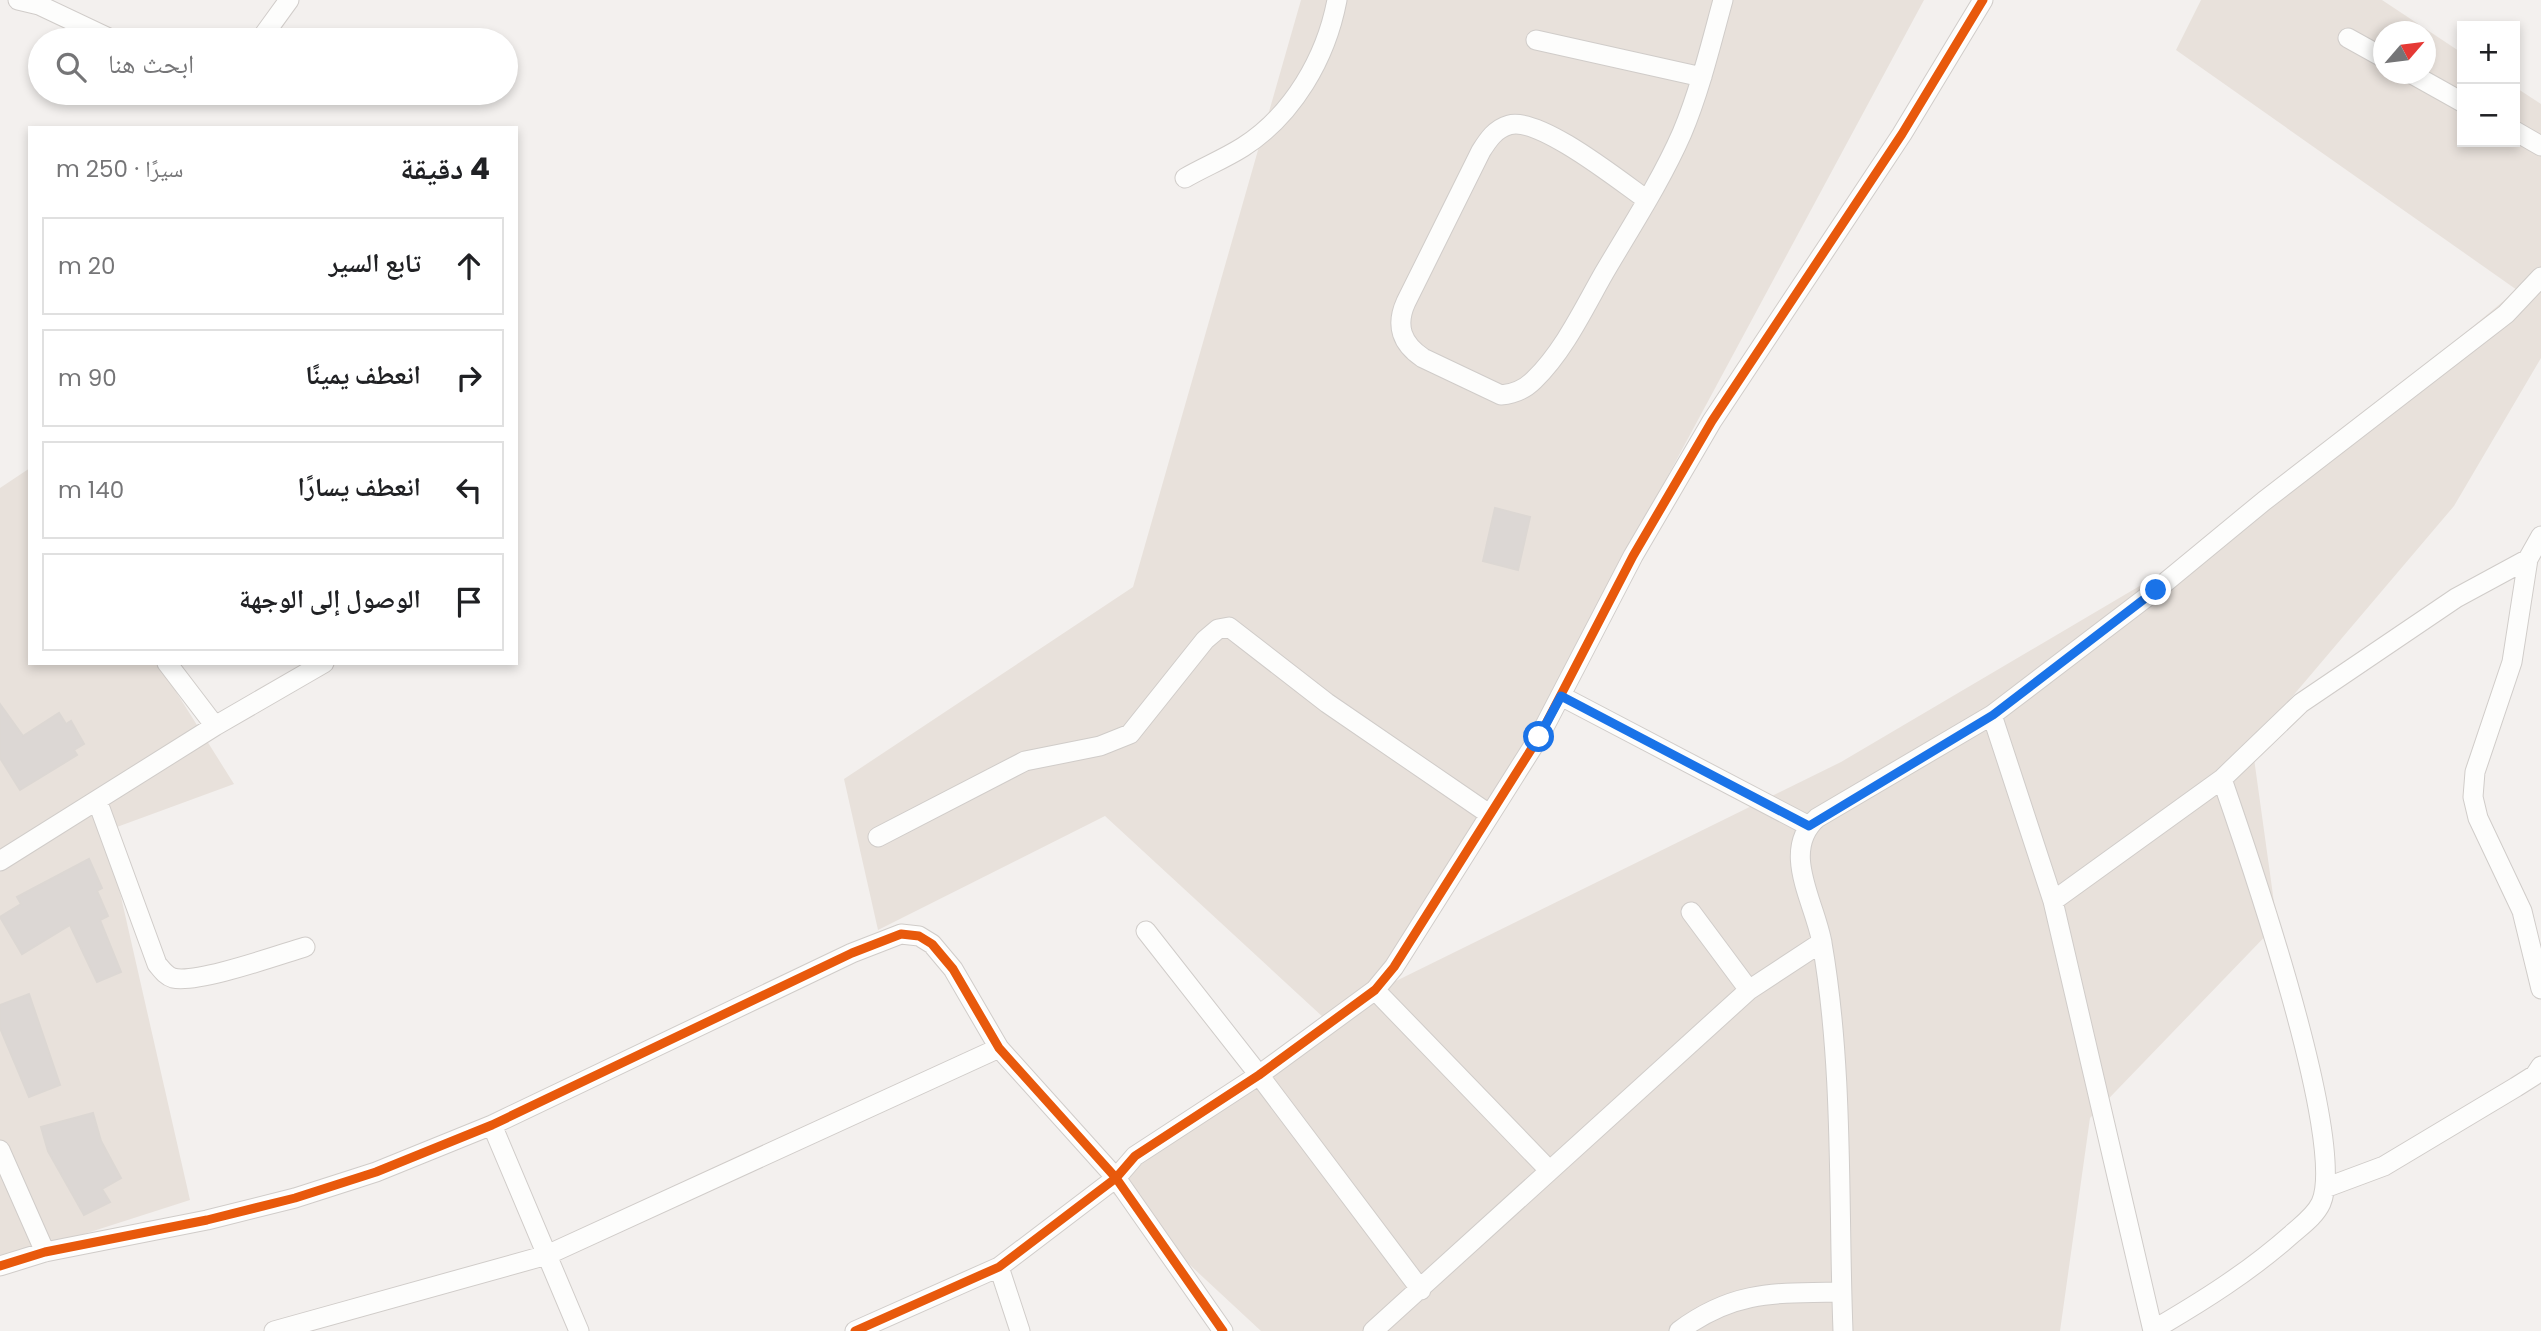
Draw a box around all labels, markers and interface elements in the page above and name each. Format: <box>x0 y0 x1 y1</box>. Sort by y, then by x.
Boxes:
north arrow <box>2373 21 2436 84</box>
map controls <box>2457 21 2520 147</box>
button: + <box>2457 21 2520 84</box>
search box <box>28 28 518 105</box>
text: ابحث هنا <box>108 46 194 82</box>
icon: search <box>52 48 90 86</box>
button: − <box>2457 84 2520 147</box>
text: 4 دقيقة <box>400 147 490 190</box>
text: سيرًا · 250 m <box>56 153 183 185</box>
text: تابع السير <box>329 245 421 281</box>
icon: ahead <box>450 247 488 285</box>
text: 20 m <box>58 250 116 282</box>
text: انعطف يمينًا <box>305 357 421 393</box>
icon: right <box>450 359 488 397</box>
text: 90 m <box>58 362 117 394</box>
text: انعطف يسارًا <box>298 469 421 505</box>
icon: left <box>450 471 488 509</box>
text: 140 m <box>58 474 124 506</box>
route end <box>2140 574 2171 605</box>
text: الوصول إلى الوجهة <box>239 581 421 617</box>
icon: arrive <box>450 583 488 621</box>
route start <box>1523 721 1554 752</box>

